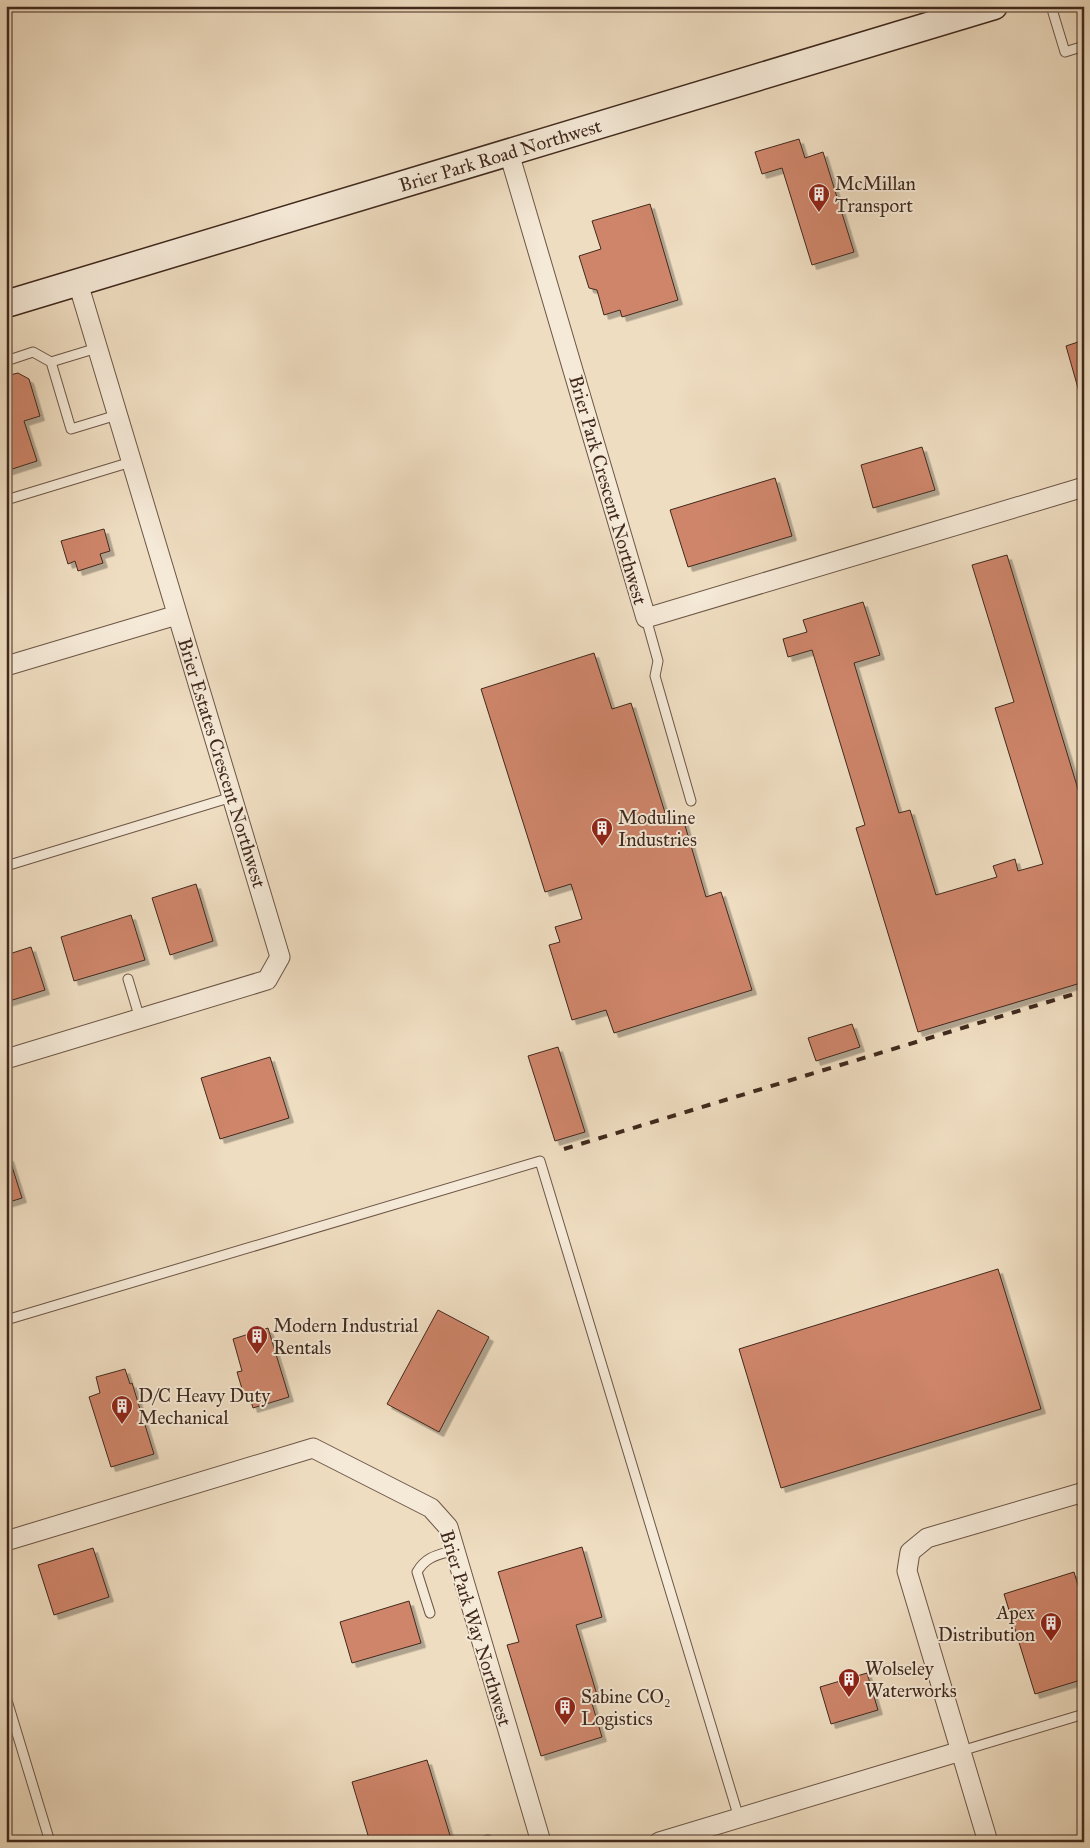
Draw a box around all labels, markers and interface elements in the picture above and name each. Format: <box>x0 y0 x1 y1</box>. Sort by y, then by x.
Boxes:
street label: Brier Park Road Northwest <box>396 114 604 196</box>
place label: McMillan Transport <box>835 172 916 217</box>
building icon: McMillan Transport <box>807 182 831 213</box>
street label: Brier Park Crescent Northwest <box>564 373 652 608</box>
street label: Brier Estates Crescent Northwest <box>173 635 271 891</box>
place label: Moduline Industries <box>618 806 697 851</box>
building icon: Moduline Industries <box>590 816 614 847</box>
place label: Modern Industrial Rentals <box>273 1314 419 1359</box>
building icon: Modern Industrial Rentals <box>245 1324 269 1355</box>
place label: D/C Heavy Duty Mechanical <box>138 1384 271 1429</box>
building icon: D/C Heavy Duty Mechanical <box>110 1394 134 1425</box>
street label: Brier Park Way Northwest <box>435 1527 517 1729</box>
place label: Apex Distribution <box>938 1601 1036 1646</box>
building icon: Apex Distribution <box>1039 1611 1063 1642</box>
place label: Wolseley Waterworks <box>865 1657 957 1702</box>
building icon: Wolseley Waterworks <box>837 1667 861 1698</box>
place label: Sabine CO₂ Logistics <box>581 1685 671 1731</box>
building icon: Sabine CO₂ Logistics <box>553 1695 577 1726</box>

